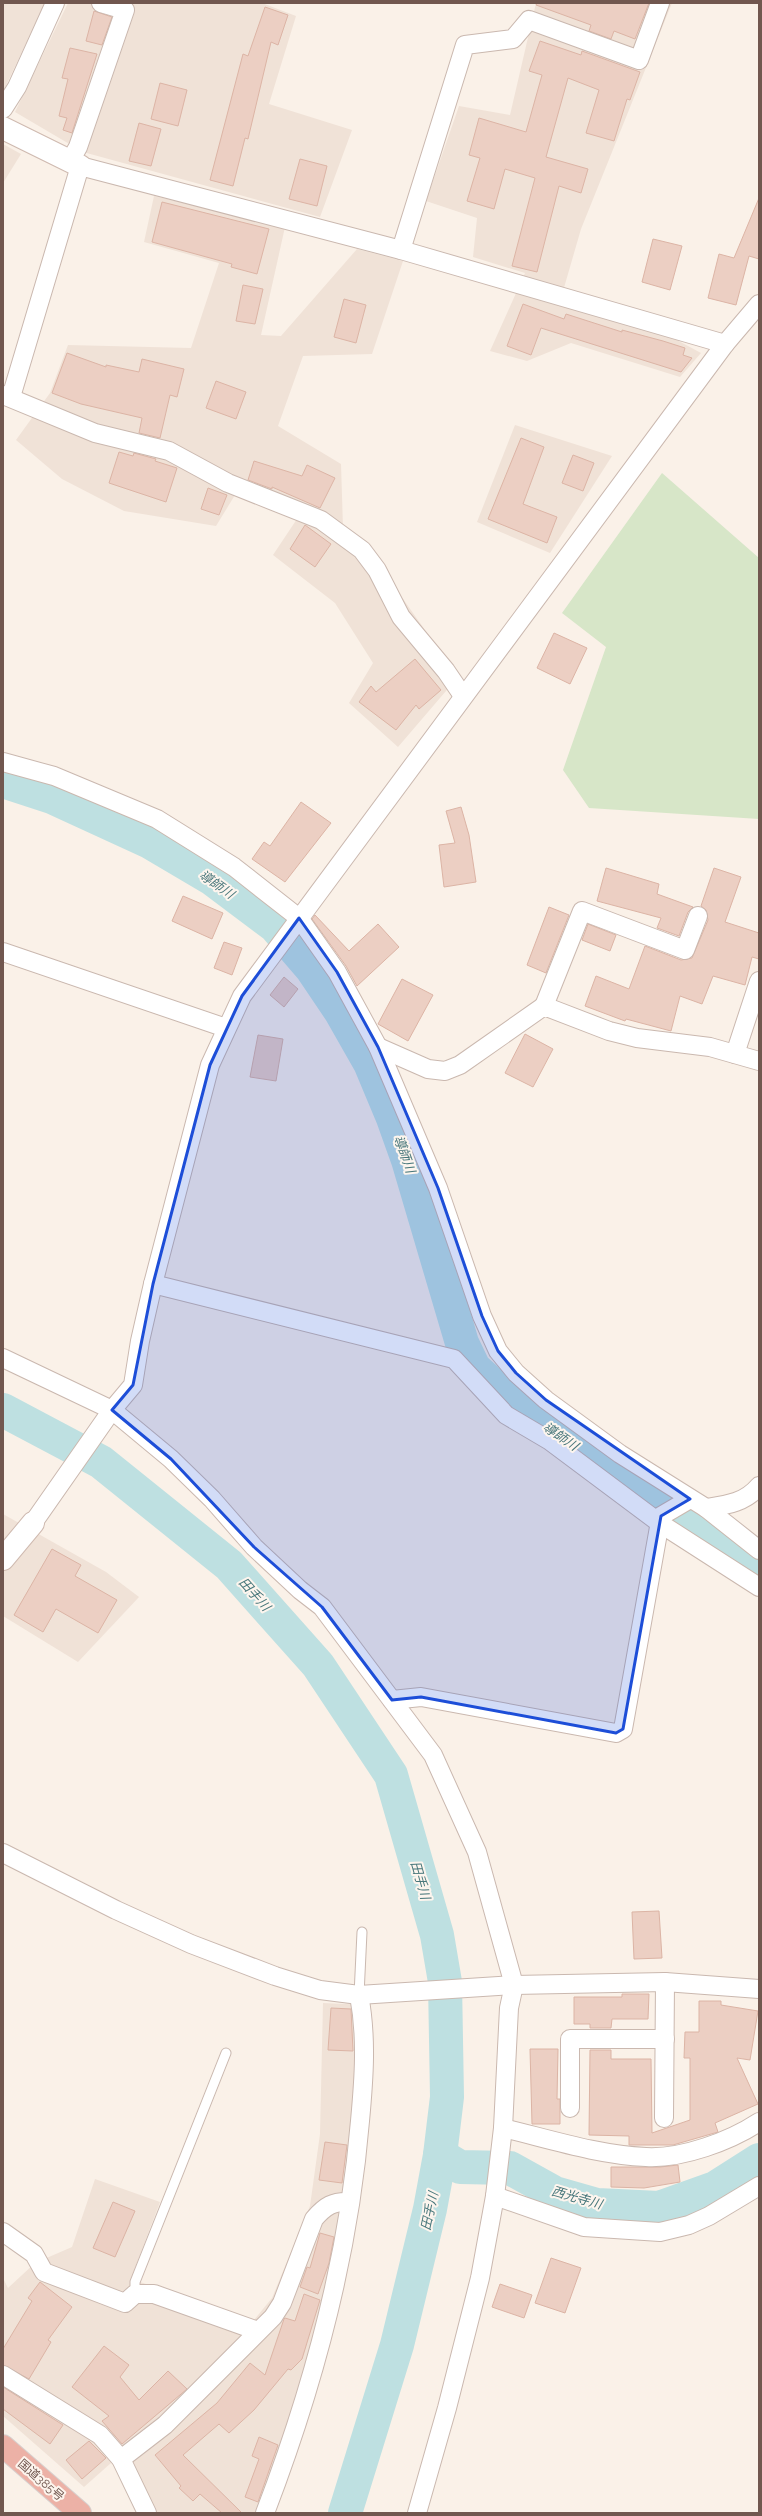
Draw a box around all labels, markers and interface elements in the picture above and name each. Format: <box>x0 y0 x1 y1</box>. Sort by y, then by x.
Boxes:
water label: 導師川 <box>196 867 239 903</box>
water label: 導師川 <box>391 1133 419 1177</box>
water label: 導師川 <box>540 1419 583 1455</box>
water label: 田手川 <box>236 1575 275 1615</box>
water label: 田手川 <box>408 1859 434 1903</box>
water label: 西光寺川 <box>550 2183 606 2212</box>
water label: 田手川 <box>418 2189 441 2232</box>
street label: 国道385号 <box>15 2456 67 2504</box>

